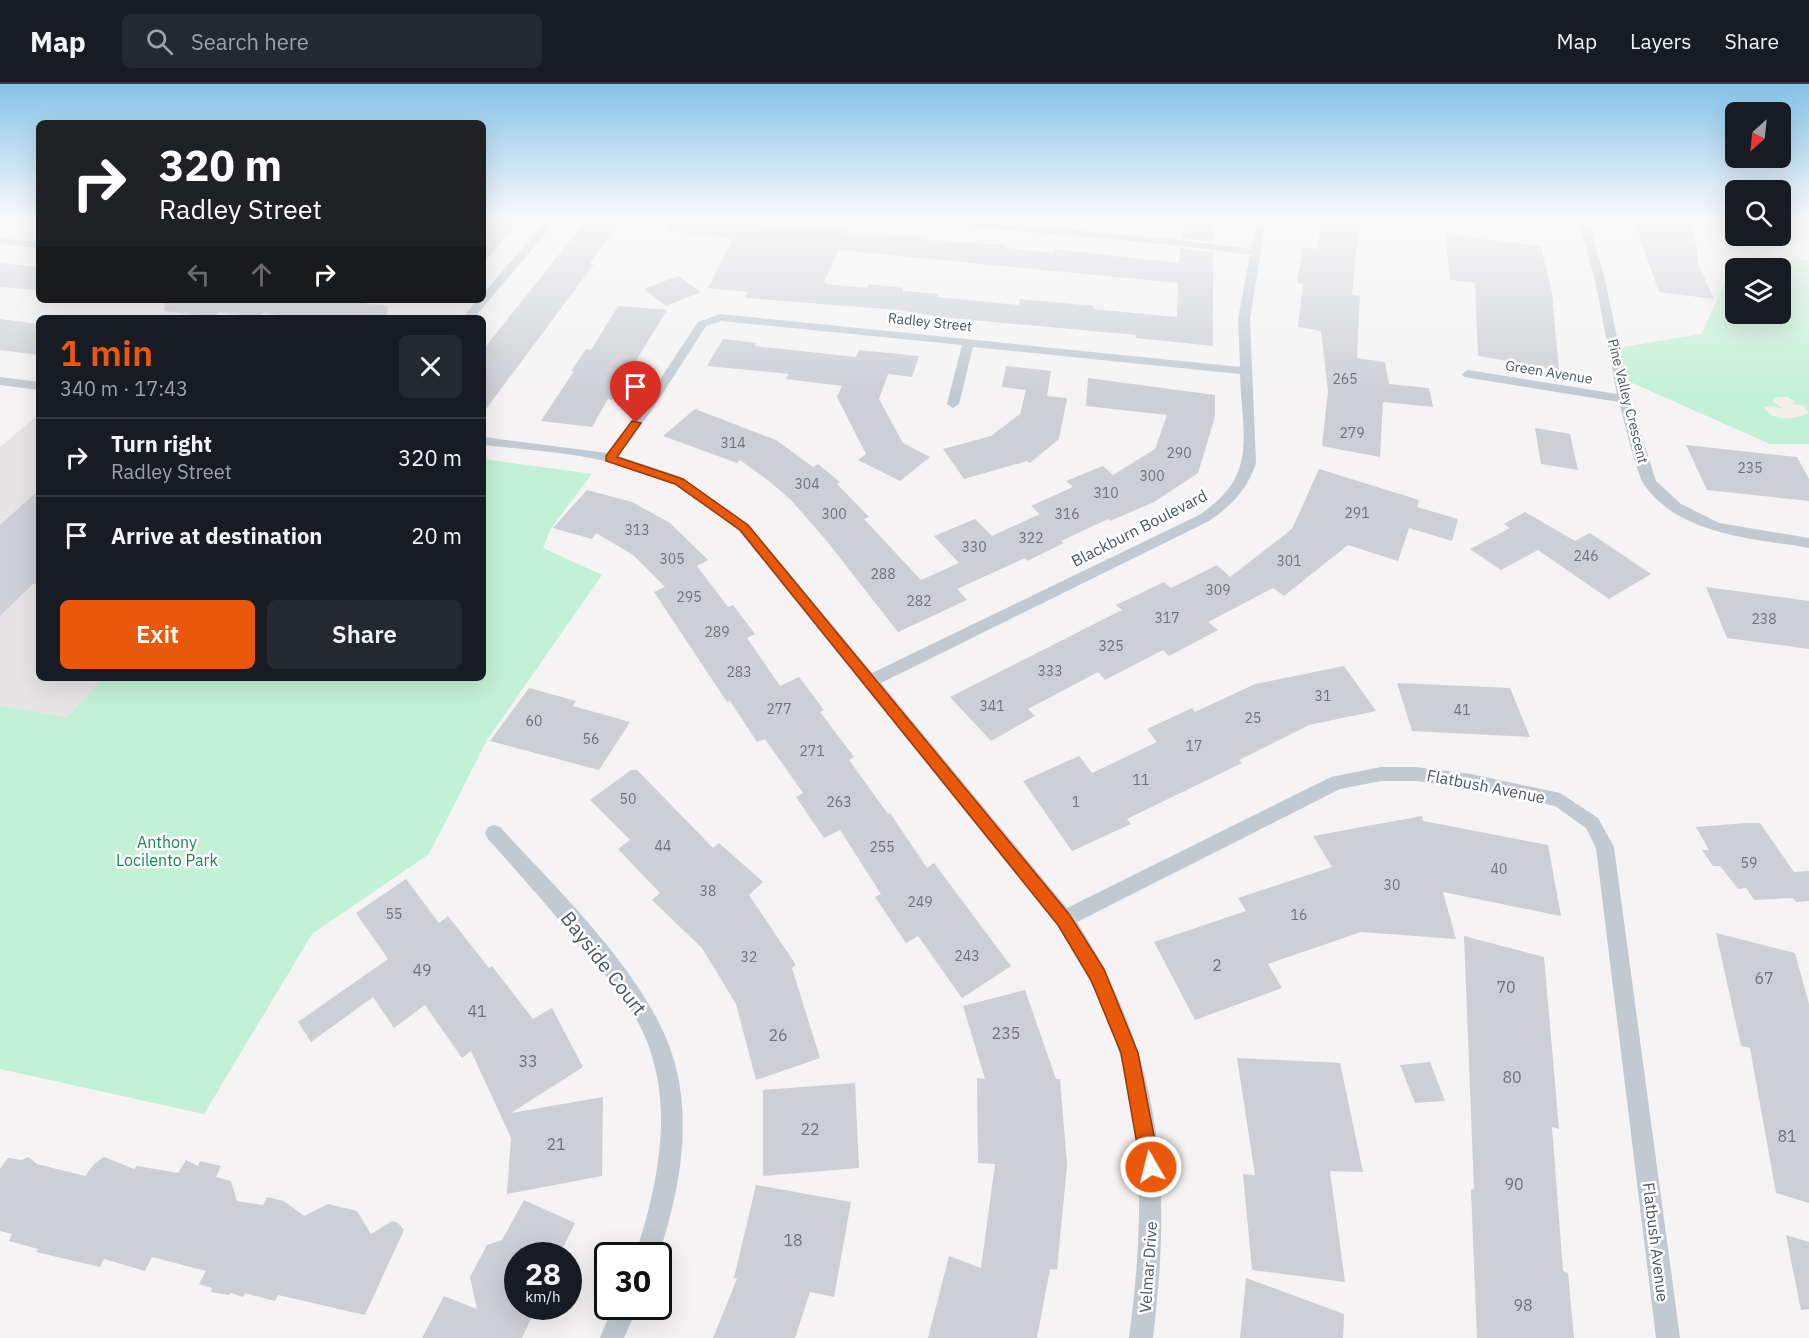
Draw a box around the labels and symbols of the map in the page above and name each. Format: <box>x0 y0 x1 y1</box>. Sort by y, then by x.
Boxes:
north arrow <box>1725 102 1791 168</box>
street label: Radley Street <box>887 309 973 335</box>
street label: Pine Valley Crescent <box>1604 337 1652 465</box>
street label: Green Avenue <box>1504 356 1594 388</box>
pin <box>610 361 661 423</box>
house number: 265 <box>1332 370 1358 388</box>
house number: 279 <box>1339 424 1365 442</box>
house number: 314 <box>720 434 746 452</box>
house number: 290 <box>1166 444 1192 462</box>
house number: 235 <box>1737 459 1763 477</box>
house number: 300 <box>1139 467 1165 485</box>
house number: 304 <box>794 475 820 493</box>
house number: 310 <box>1093 484 1119 502</box>
street label: Blackburn Boulevard <box>1068 485 1210 571</box>
house number: 291 <box>1344 504 1370 522</box>
house number: 300 <box>821 505 847 523</box>
house number: 316 <box>1054 505 1080 523</box>
house number: 313 <box>624 521 650 539</box>
house number: 322 <box>1018 529 1044 547</box>
house number: 330 <box>961 538 987 556</box>
house number: 246 <box>1573 547 1599 565</box>
house number: 305 <box>659 550 685 568</box>
house number: 301 <box>1276 552 1302 570</box>
house number: 288 <box>870 565 896 583</box>
house number: 309 <box>1205 581 1231 599</box>
house number: 295 <box>676 588 702 606</box>
house number: 282 <box>906 592 932 610</box>
house number: 317 <box>1154 609 1180 627</box>
house number: 238 <box>1751 610 1777 628</box>
house number: 289 <box>704 623 730 641</box>
house number: 325 <box>1098 637 1124 655</box>
house number: 333 <box>1037 662 1063 680</box>
house number: 283 <box>726 663 752 681</box>
house number: 31 <box>1315 687 1331 705</box>
house number: 341 <box>979 697 1005 715</box>
house number: 277 <box>766 700 792 718</box>
house number: 41 <box>1454 701 1470 719</box>
house number: 25 <box>1245 709 1261 727</box>
house number: 60 <box>526 712 542 730</box>
house number: 56 <box>583 730 599 748</box>
house number: 17 <box>1186 737 1202 755</box>
house number: 271 <box>799 742 825 760</box>
street label: Flatbush Avenue <box>1425 765 1547 807</box>
house number: 11 <box>1133 771 1149 789</box>
house number: 50 <box>620 790 636 808</box>
house number: 263 <box>826 793 852 811</box>
house number: 1 <box>1072 793 1080 811</box>
park label: Anthony Locilento Park <box>116 832 218 870</box>
house number: 44 <box>655 837 671 855</box>
house number: 255 <box>869 838 895 856</box>
house number: 59 <box>1741 854 1757 872</box>
house number: 40 <box>1491 860 1507 878</box>
house number: 30 <box>1384 876 1400 894</box>
house number: 38 <box>700 882 716 900</box>
house number: 249 <box>907 893 933 911</box>
house number: 55 <box>386 905 402 923</box>
street label: Bayside Court <box>555 905 653 1021</box>
house number: 16 <box>1291 906 1307 924</box>
house number: 243 <box>954 947 980 965</box>
house number: 32 <box>741 948 757 966</box>
house number: 2 <box>1212 955 1222 975</box>
house number: 49 <box>412 960 432 980</box>
house number: 67 <box>1754 968 1774 988</box>
house number: 70 <box>1496 977 1516 997</box>
house number: 41 <box>467 1001 487 1021</box>
house number: 235 <box>992 1023 1020 1043</box>
house number: 26 <box>768 1025 788 1045</box>
house number: 33 <box>518 1051 538 1071</box>
house number: 80 <box>1502 1067 1522 1087</box>
house number: 22 <box>800 1119 820 1139</box>
house number: 81 <box>1777 1126 1797 1146</box>
house number: 21 <box>546 1134 566 1154</box>
position arrow <box>1119 1135 1183 1199</box>
house number: 90 <box>1504 1174 1524 1194</box>
street label: Flatbush Avenue <box>1639 1181 1673 1303</box>
street label: Velmar Drive <box>1135 1220 1161 1313</box>
house number: 18 <box>783 1230 803 1250</box>
speed limit sign: 30 <box>594 1242 672 1320</box>
house number: 98 <box>1513 1295 1533 1315</box>

